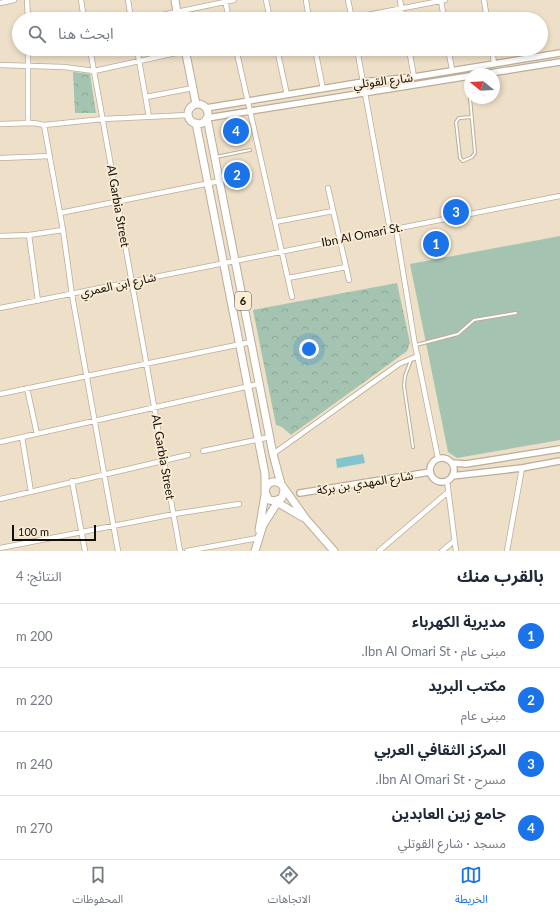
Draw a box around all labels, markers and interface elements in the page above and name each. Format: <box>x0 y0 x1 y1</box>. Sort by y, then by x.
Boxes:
search box <box>12 12 548 56</box>
icon: search <box>26 23 48 45</box>
text: ابحث هنا <box>58 24 114 42</box>
north arrow <box>464 68 500 104</box>
street label: شارع القوتلي <box>352 69 414 94</box>
pin: 4 <box>223 116 249 146</box>
pin: 2 <box>224 160 250 190</box>
street label: Al Garbia Street <box>104 164 133 249</box>
pin: 3 <box>443 197 469 227</box>
street label: Ibn Al Omari St. <box>320 219 404 250</box>
pin: 1 <box>423 229 449 259</box>
street label: شارع ابن العمري <box>78 269 158 303</box>
road number: 6 <box>235 292 251 310</box>
your location <box>299 339 319 359</box>
street label: AL Garbia Street <box>149 413 178 501</box>
street label: شارع المهدي بن بركة <box>316 467 415 500</box>
scale bar <box>12 523 96 542</box>
text: 100 m <box>18 525 49 538</box>
text: بالقرب منك <box>457 565 544 586</box>
text: النتائج: 4 <box>16 568 62 584</box>
text: مديرية الكهرباء <box>412 612 506 630</box>
text: 200 m <box>16 628 53 644</box>
text: 1 <box>527 628 535 644</box>
text: مبنى عام · Ibn Al Omari St. <box>361 643 506 659</box>
text: مكتب البريد <box>428 676 506 694</box>
text: 220 m <box>16 692 53 708</box>
text: 2 <box>527 692 535 708</box>
text: مبنى عام <box>461 707 506 723</box>
text: المركز الثقافي العربي <box>374 740 506 758</box>
text: 240 m <box>16 756 53 772</box>
text: 3 <box>527 756 535 772</box>
text: مسرح · Ibn Al Omari St. <box>375 771 506 787</box>
text: جامع زين العابدين <box>392 804 506 822</box>
text: 270 m <box>16 820 53 836</box>
text: 4 <box>527 820 535 836</box>
text: مسجد · شارع القوتلي <box>398 835 506 851</box>
tab: المحفوظات <box>72 864 123 911</box>
tab: الاتجاهات <box>268 864 311 911</box>
tab: الخريطة <box>455 864 488 911</box>

